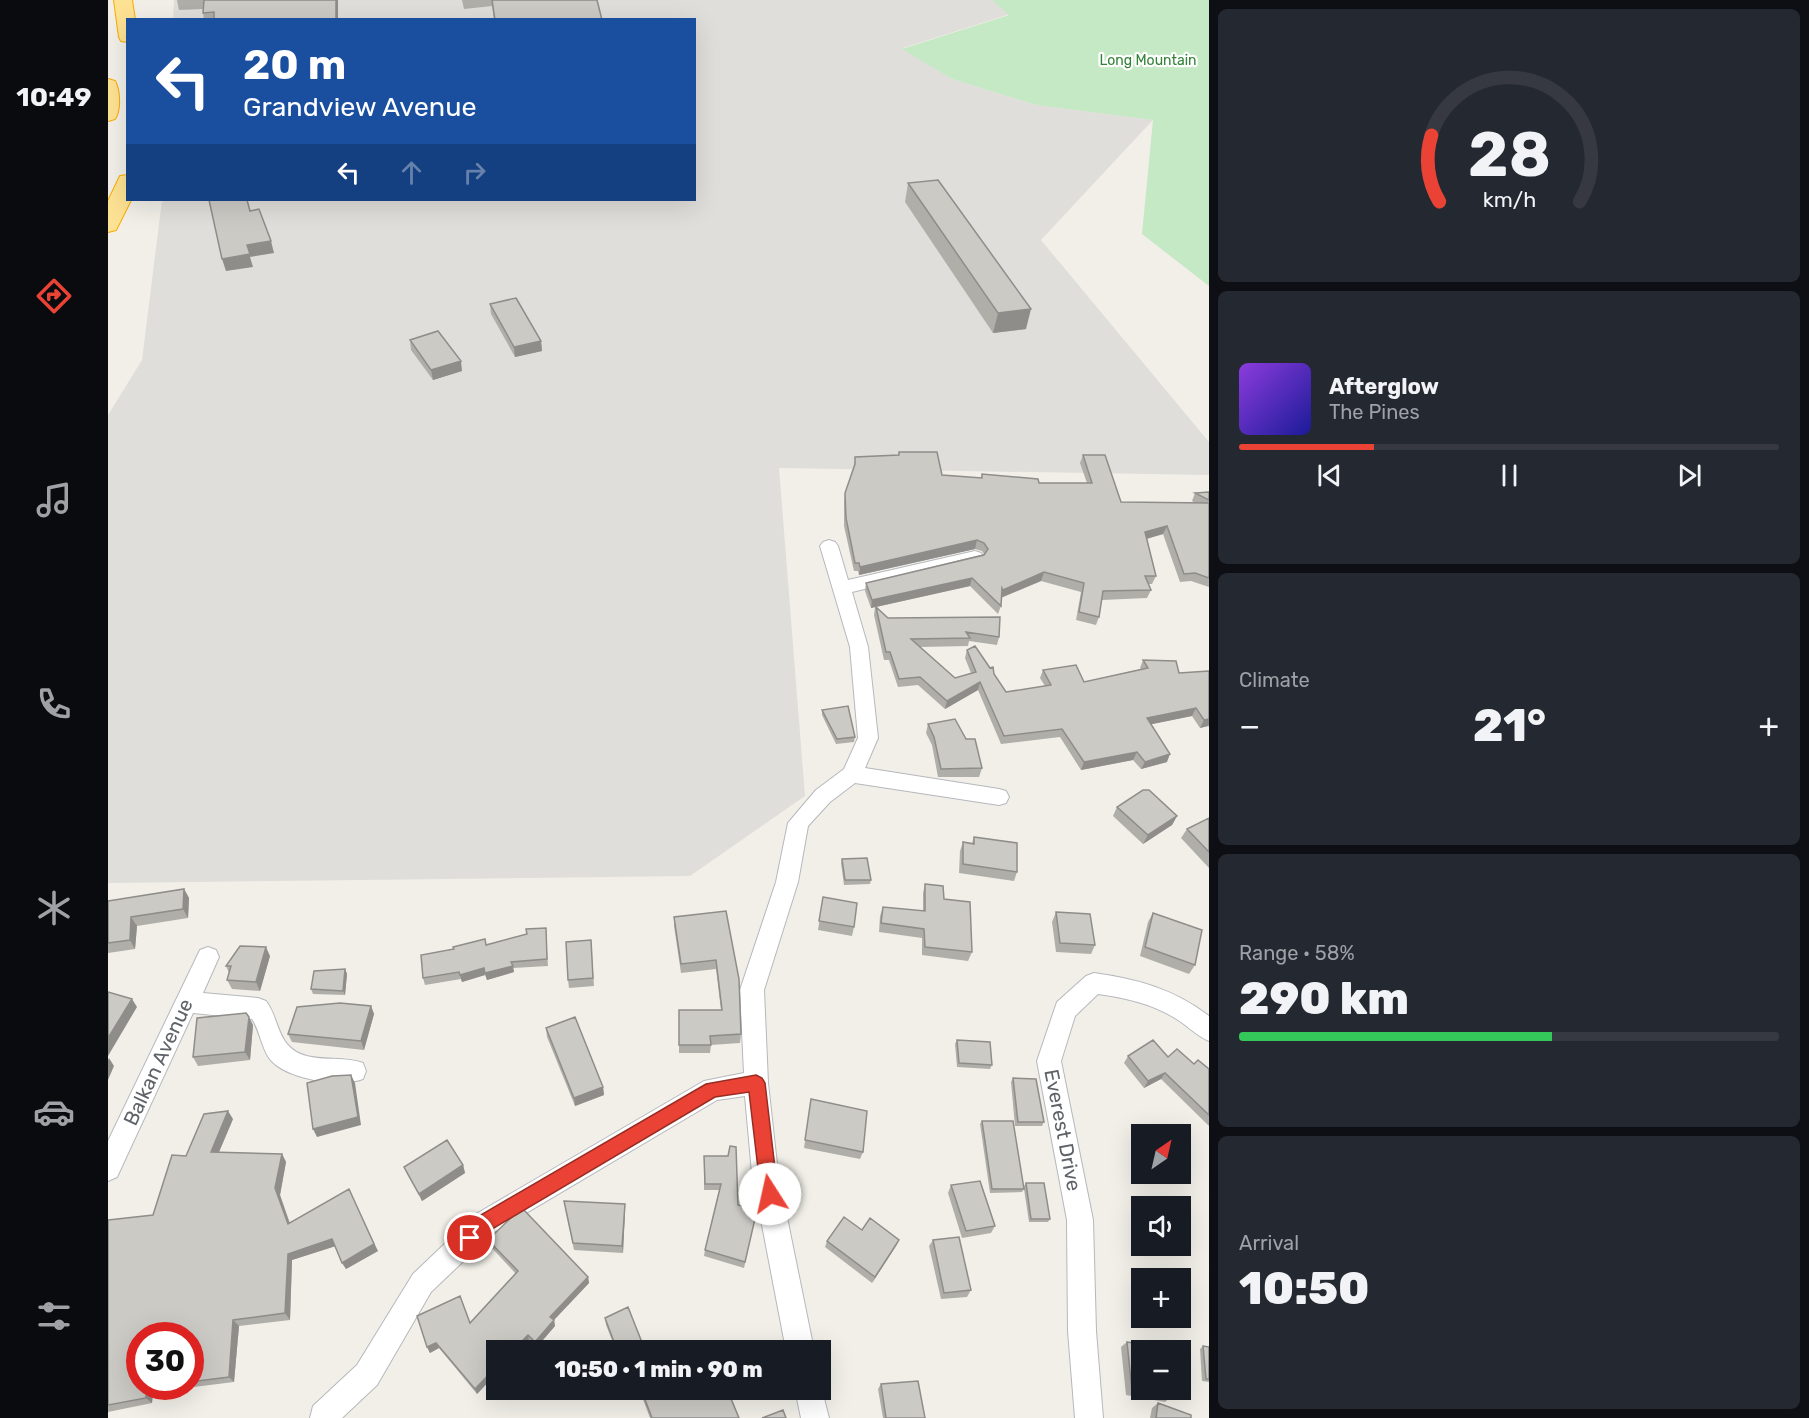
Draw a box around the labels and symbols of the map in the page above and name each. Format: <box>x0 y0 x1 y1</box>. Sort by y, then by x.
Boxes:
park label: Long Mountain <box>1099 52 1197 69</box>
street label: Balkan Avenue <box>118 995 198 1129</box>
street label: Everest Drive <box>1039 1067 1087 1193</box>
north arrow <box>1131 1124 1191 1184</box>
position arrow <box>738 1162 802 1226</box>
pin <box>444 1212 495 1263</box>
speed limit sign: 30 <box>126 1322 204 1400</box>

